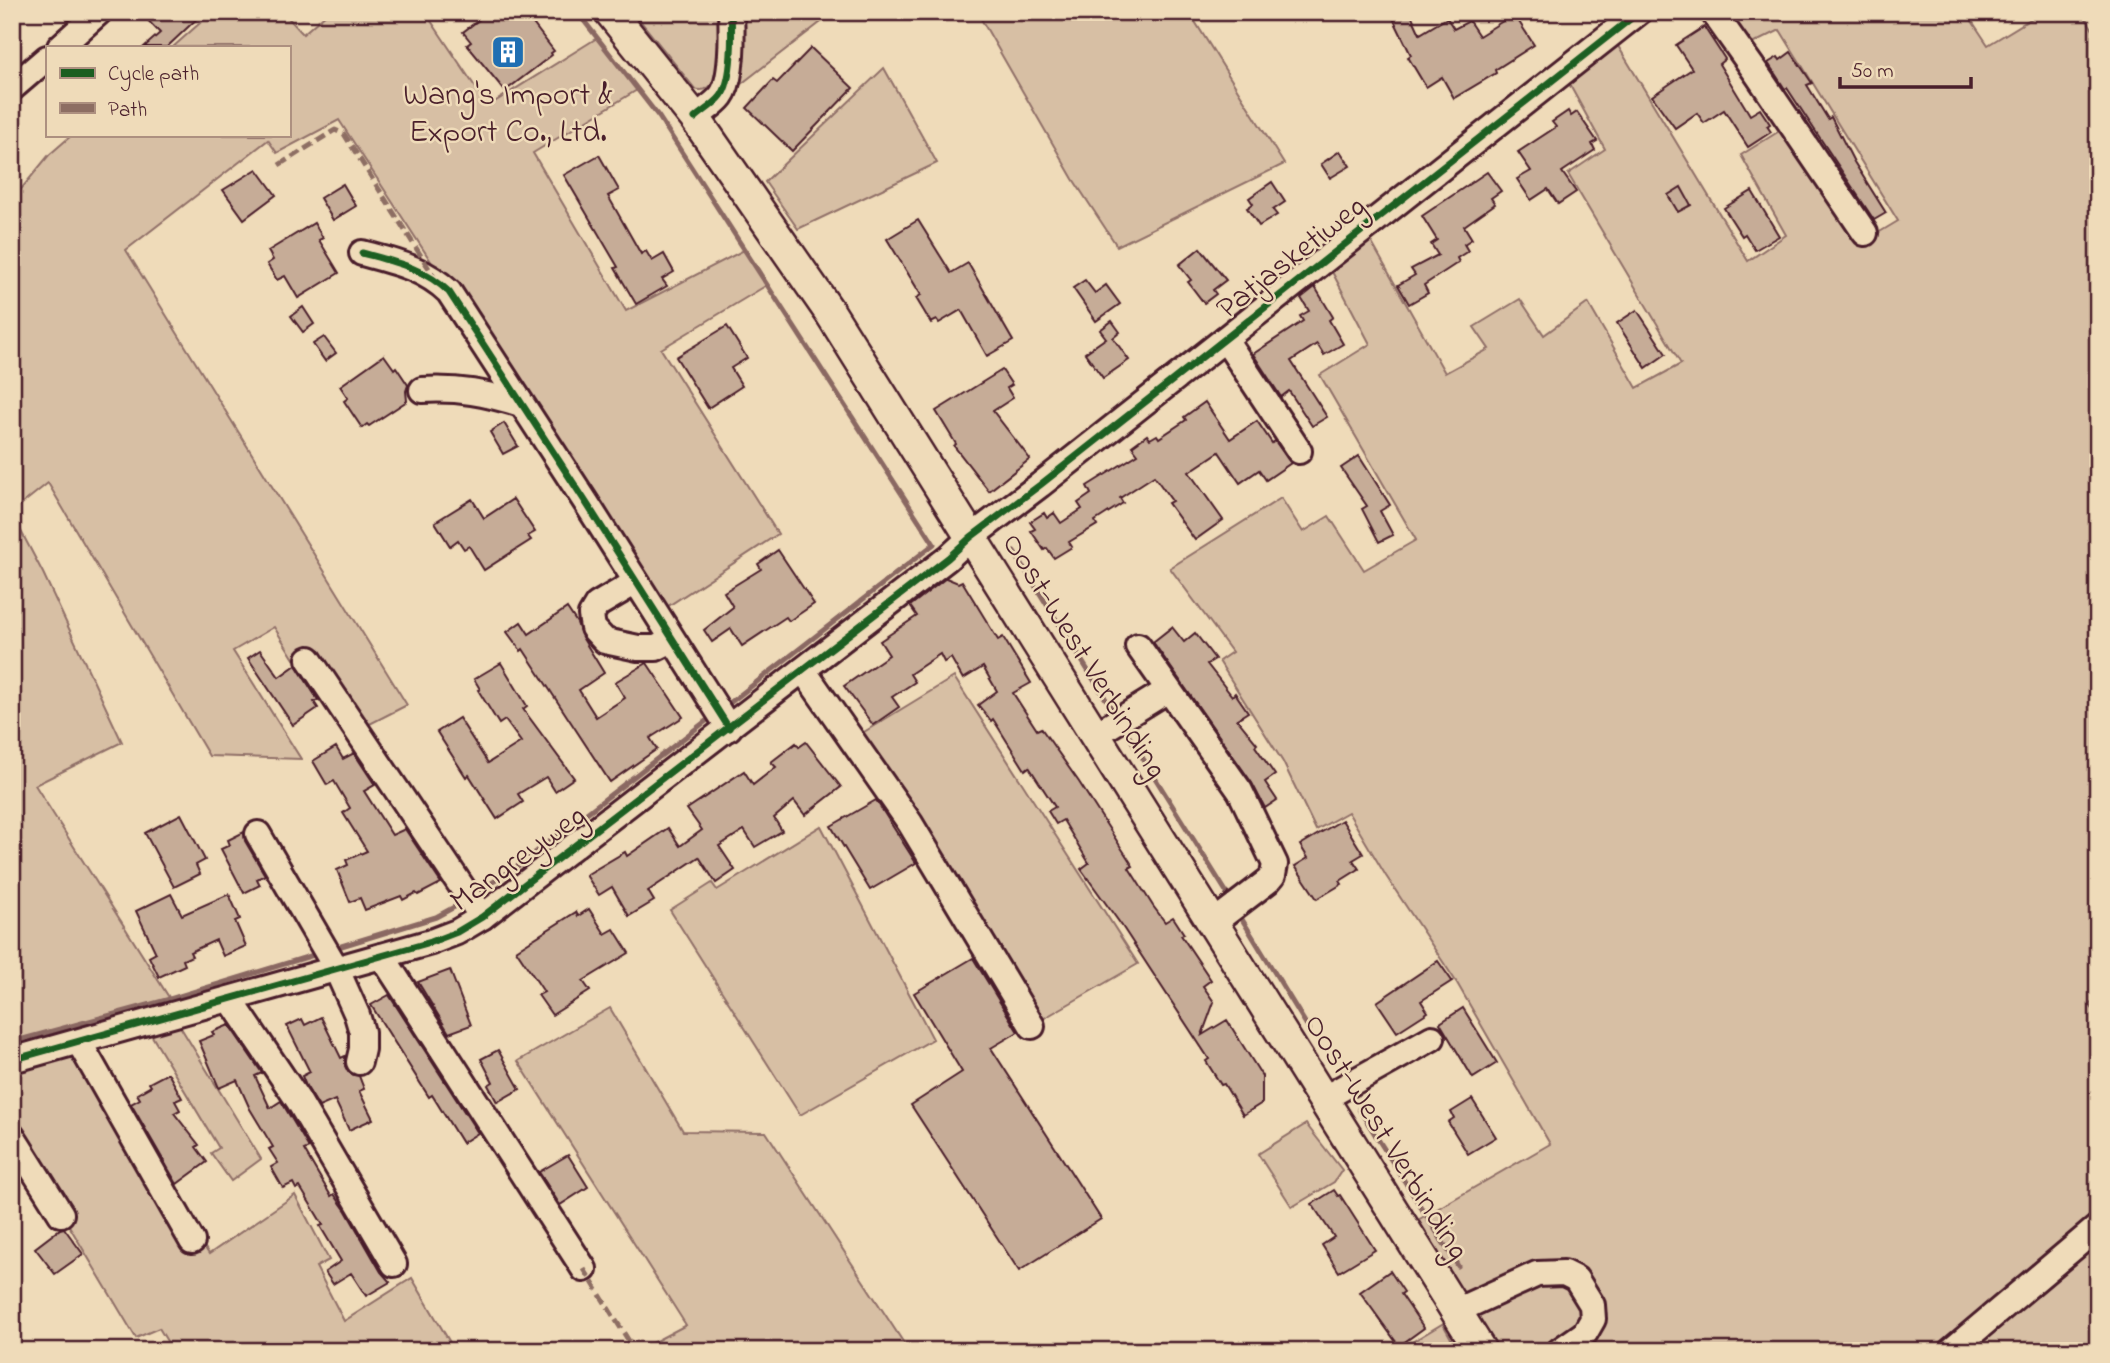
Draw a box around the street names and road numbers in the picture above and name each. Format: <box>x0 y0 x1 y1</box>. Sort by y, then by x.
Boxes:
street label: Patjasketiweg <box>1207 185 1377 332</box>
street label: Oost-West Verbinding <box>988 525 1178 789</box>
street label: Mangreyweg <box>441 794 597 925</box>
street label: Oost-West Verbinding <box>1290 1006 1480 1270</box>

